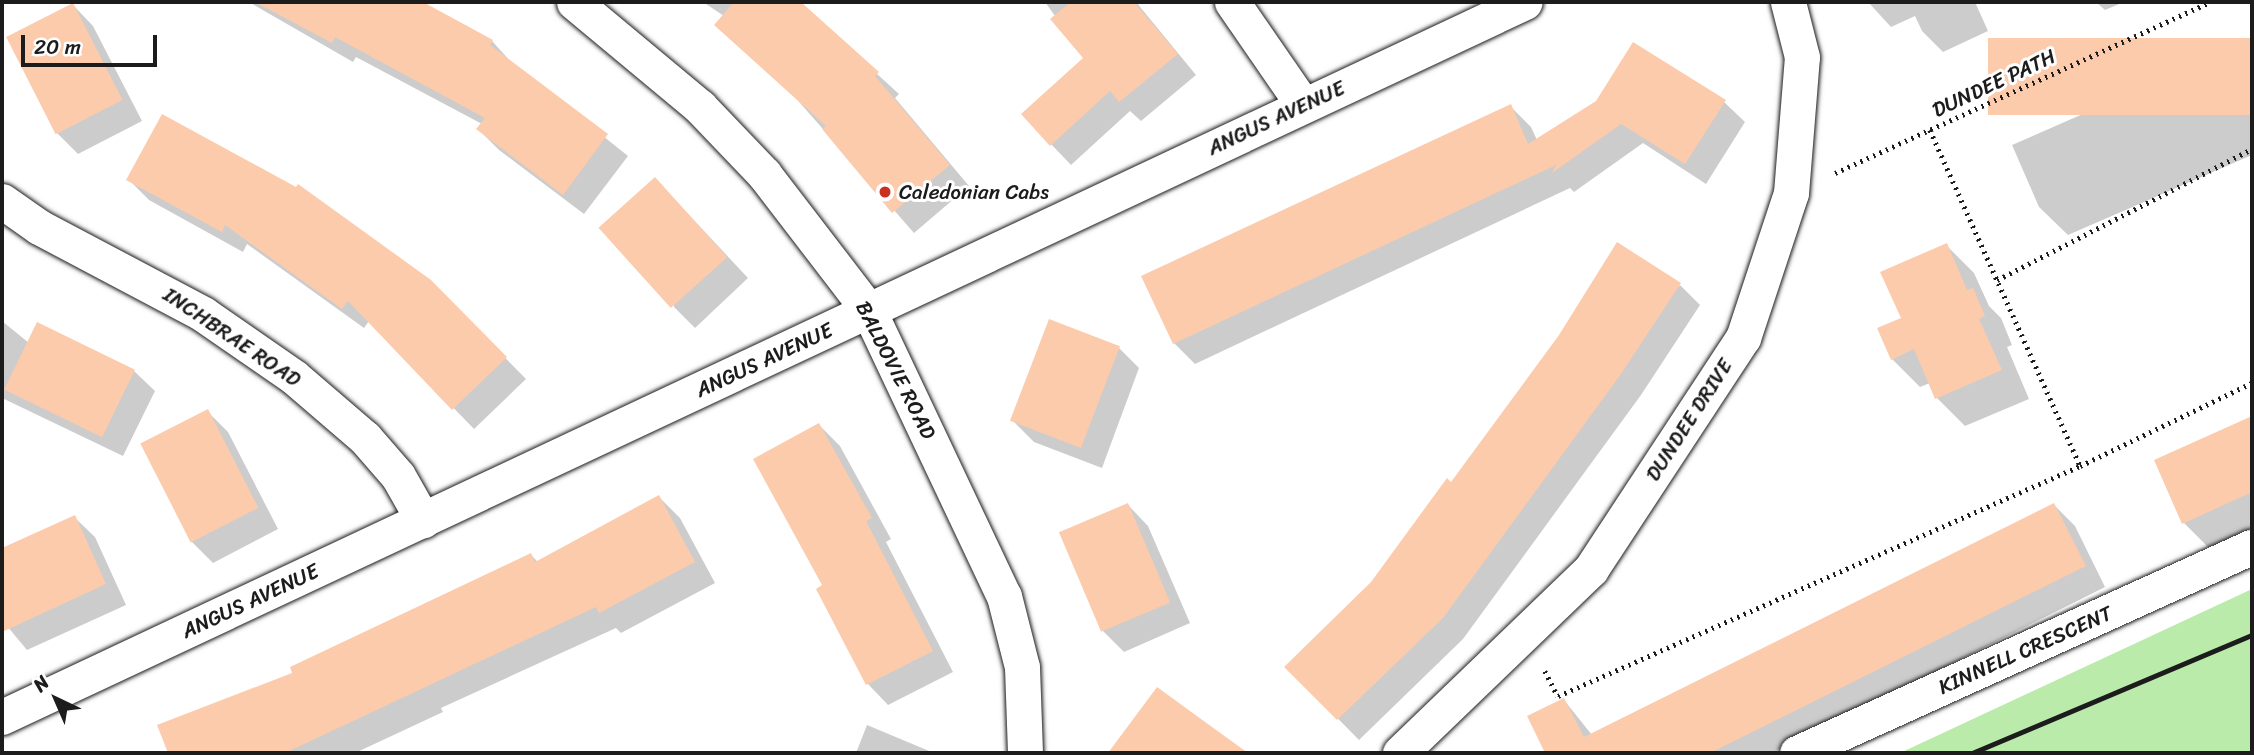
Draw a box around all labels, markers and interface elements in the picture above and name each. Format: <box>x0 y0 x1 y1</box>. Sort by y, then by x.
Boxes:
scale bar <box>24 21 161 65</box>
text: 20 m <box>34 28 81 66</box>
street label: DUNDEE PATH <box>1928 43 2060 123</box>
street label: ANGUS AVENUE <box>1203 75 1349 161</box>
place label: Caledonian Cabs <box>899 179 1050 205</box>
marker: Caledonian Cabs <box>877 184 893 200</box>
street label: INCHBRAE ROAD <box>159 282 305 392</box>
street label: BALDOVIE ROAD <box>850 297 942 443</box>
street label: ANGUS AVENUE <box>691 317 837 403</box>
street label: DUNDEE DRIVE <box>1640 354 1738 486</box>
street label: ANGUS AVENUE <box>177 558 323 644</box>
street label: KINNELL CRESCENT <box>1935 601 2115 699</box>
north arrow <box>21 664 91 734</box>
text: N <box>25 667 57 700</box>

